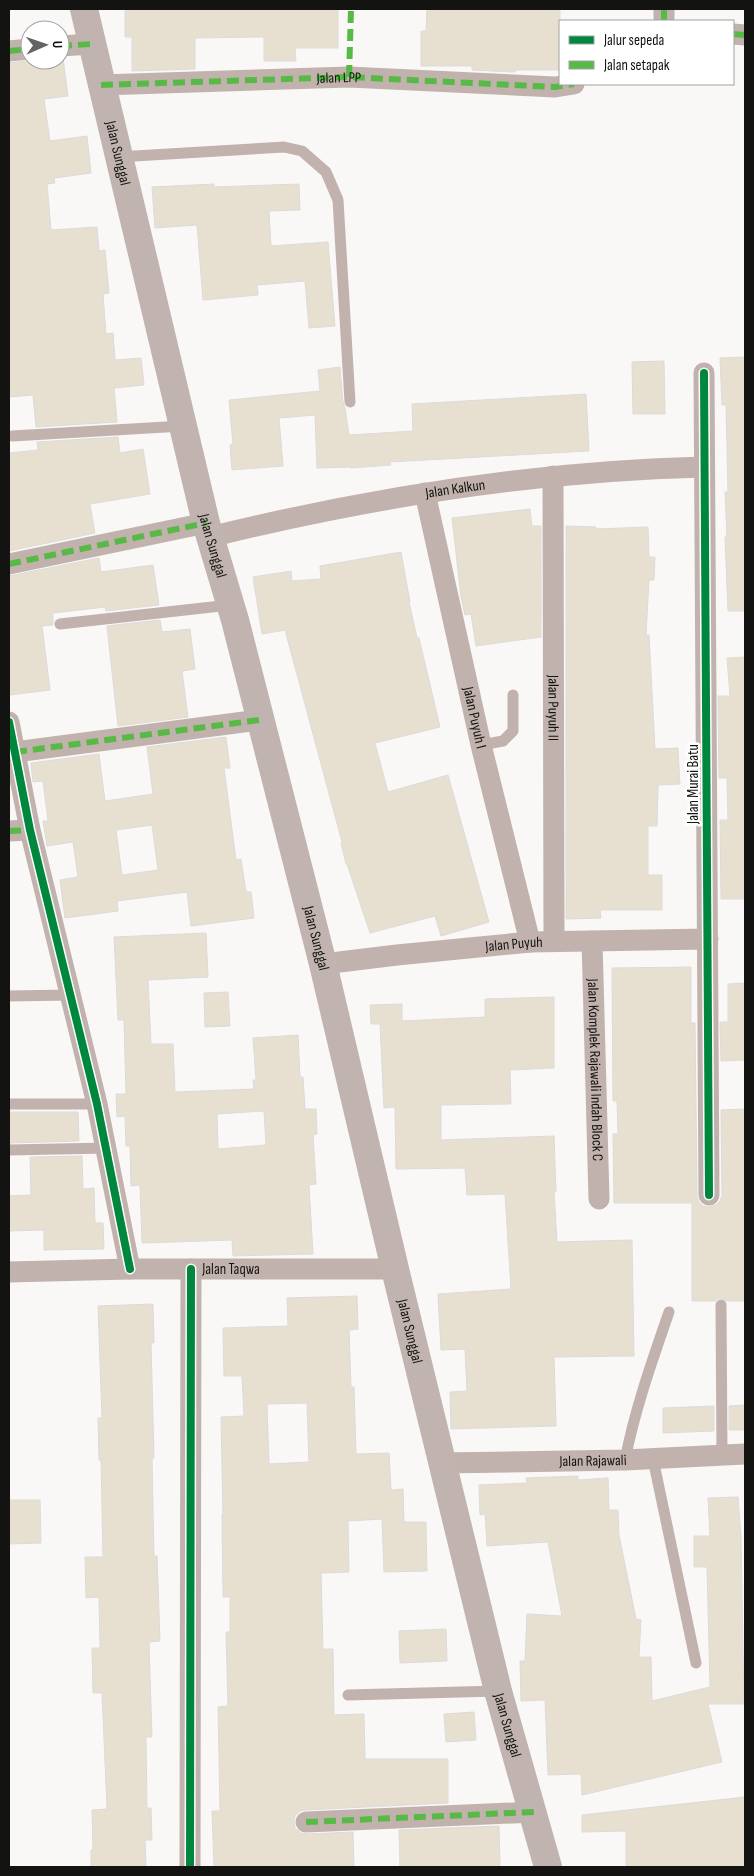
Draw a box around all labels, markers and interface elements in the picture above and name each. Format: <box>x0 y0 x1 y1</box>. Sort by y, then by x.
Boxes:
north arrow <box>20 20 70 70</box>
legend <box>559 20 734 85</box>
text: Jalur sepeda <box>603 31 665 50</box>
text: U <box>49 41 66 49</box>
text: Jalan setapak <box>603 56 670 75</box>
street label: Jalan LPP <box>315 67 362 88</box>
street label: Jalan Sunggal <box>101 118 135 187</box>
street label: Jalan Kalkun <box>423 475 486 503</box>
street label: Jalan Sunggal <box>194 511 231 580</box>
street label: Jalan Puyuh II <box>544 674 563 741</box>
street label: Jalan Puyuh I <box>459 684 491 750</box>
street label: Jalan Murai Batu <box>684 744 703 825</box>
street label: Jalan Sunggal <box>299 903 334 972</box>
street label: Jalan Puyuh <box>483 932 543 956</box>
street label: Jalan Komplek Rajawali Indah Block C <box>584 977 607 1161</box>
street label: Jalan Taqwa <box>201 1260 260 1279</box>
street label: Jalan Sunggal <box>393 1296 427 1365</box>
street label: Jalan Rajawali <box>558 1450 627 1471</box>
street label: Jalan Sunggal <box>489 1690 526 1759</box>

